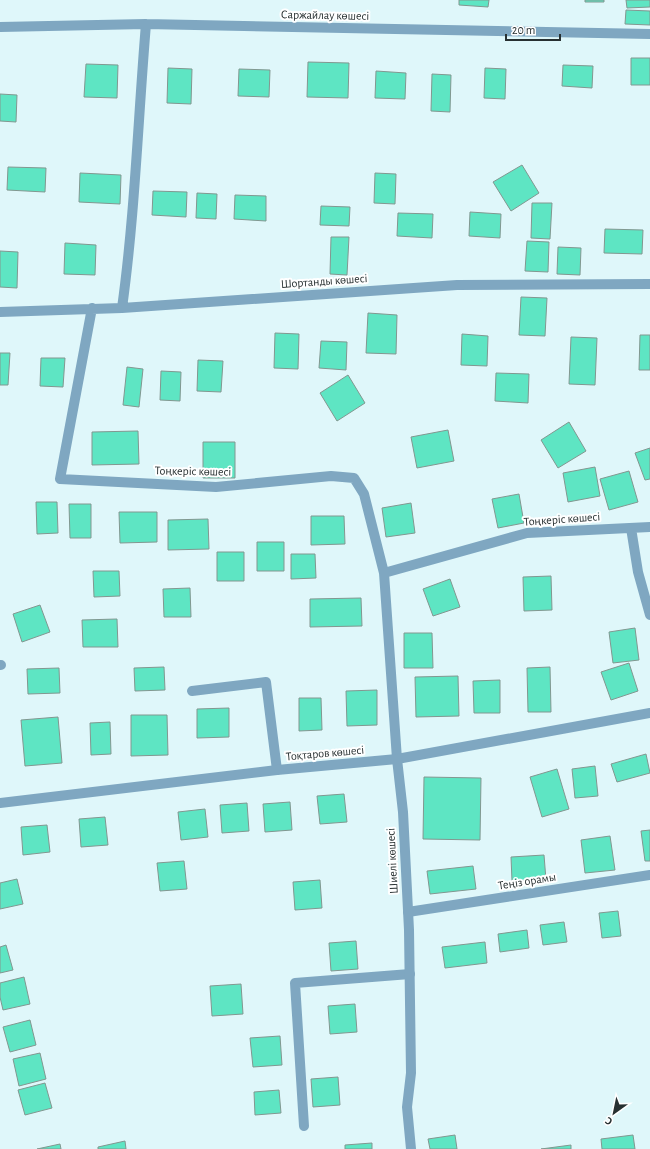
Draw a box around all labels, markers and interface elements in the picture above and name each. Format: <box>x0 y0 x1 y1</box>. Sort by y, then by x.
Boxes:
street label: Саржайлау көшесі <box>281 8 369 23</box>
scale bar <box>506 16 560 42</box>
text: 20 m <box>512 24 535 36</box>
street label: Шортанды көшесі <box>280 272 368 290</box>
street label: Тоңкерiс көшесі <box>155 464 231 478</box>
street label: Тоңкерiс көшесі <box>523 510 601 528</box>
street label: Тоқтаров көшесі <box>285 744 365 762</box>
street label: Шиелі көшесі <box>384 828 400 894</box>
street label: Теңіз орамы <box>497 870 557 892</box>
north arrow <box>594 1093 634 1133</box>
text: С <box>603 1115 614 1127</box>

